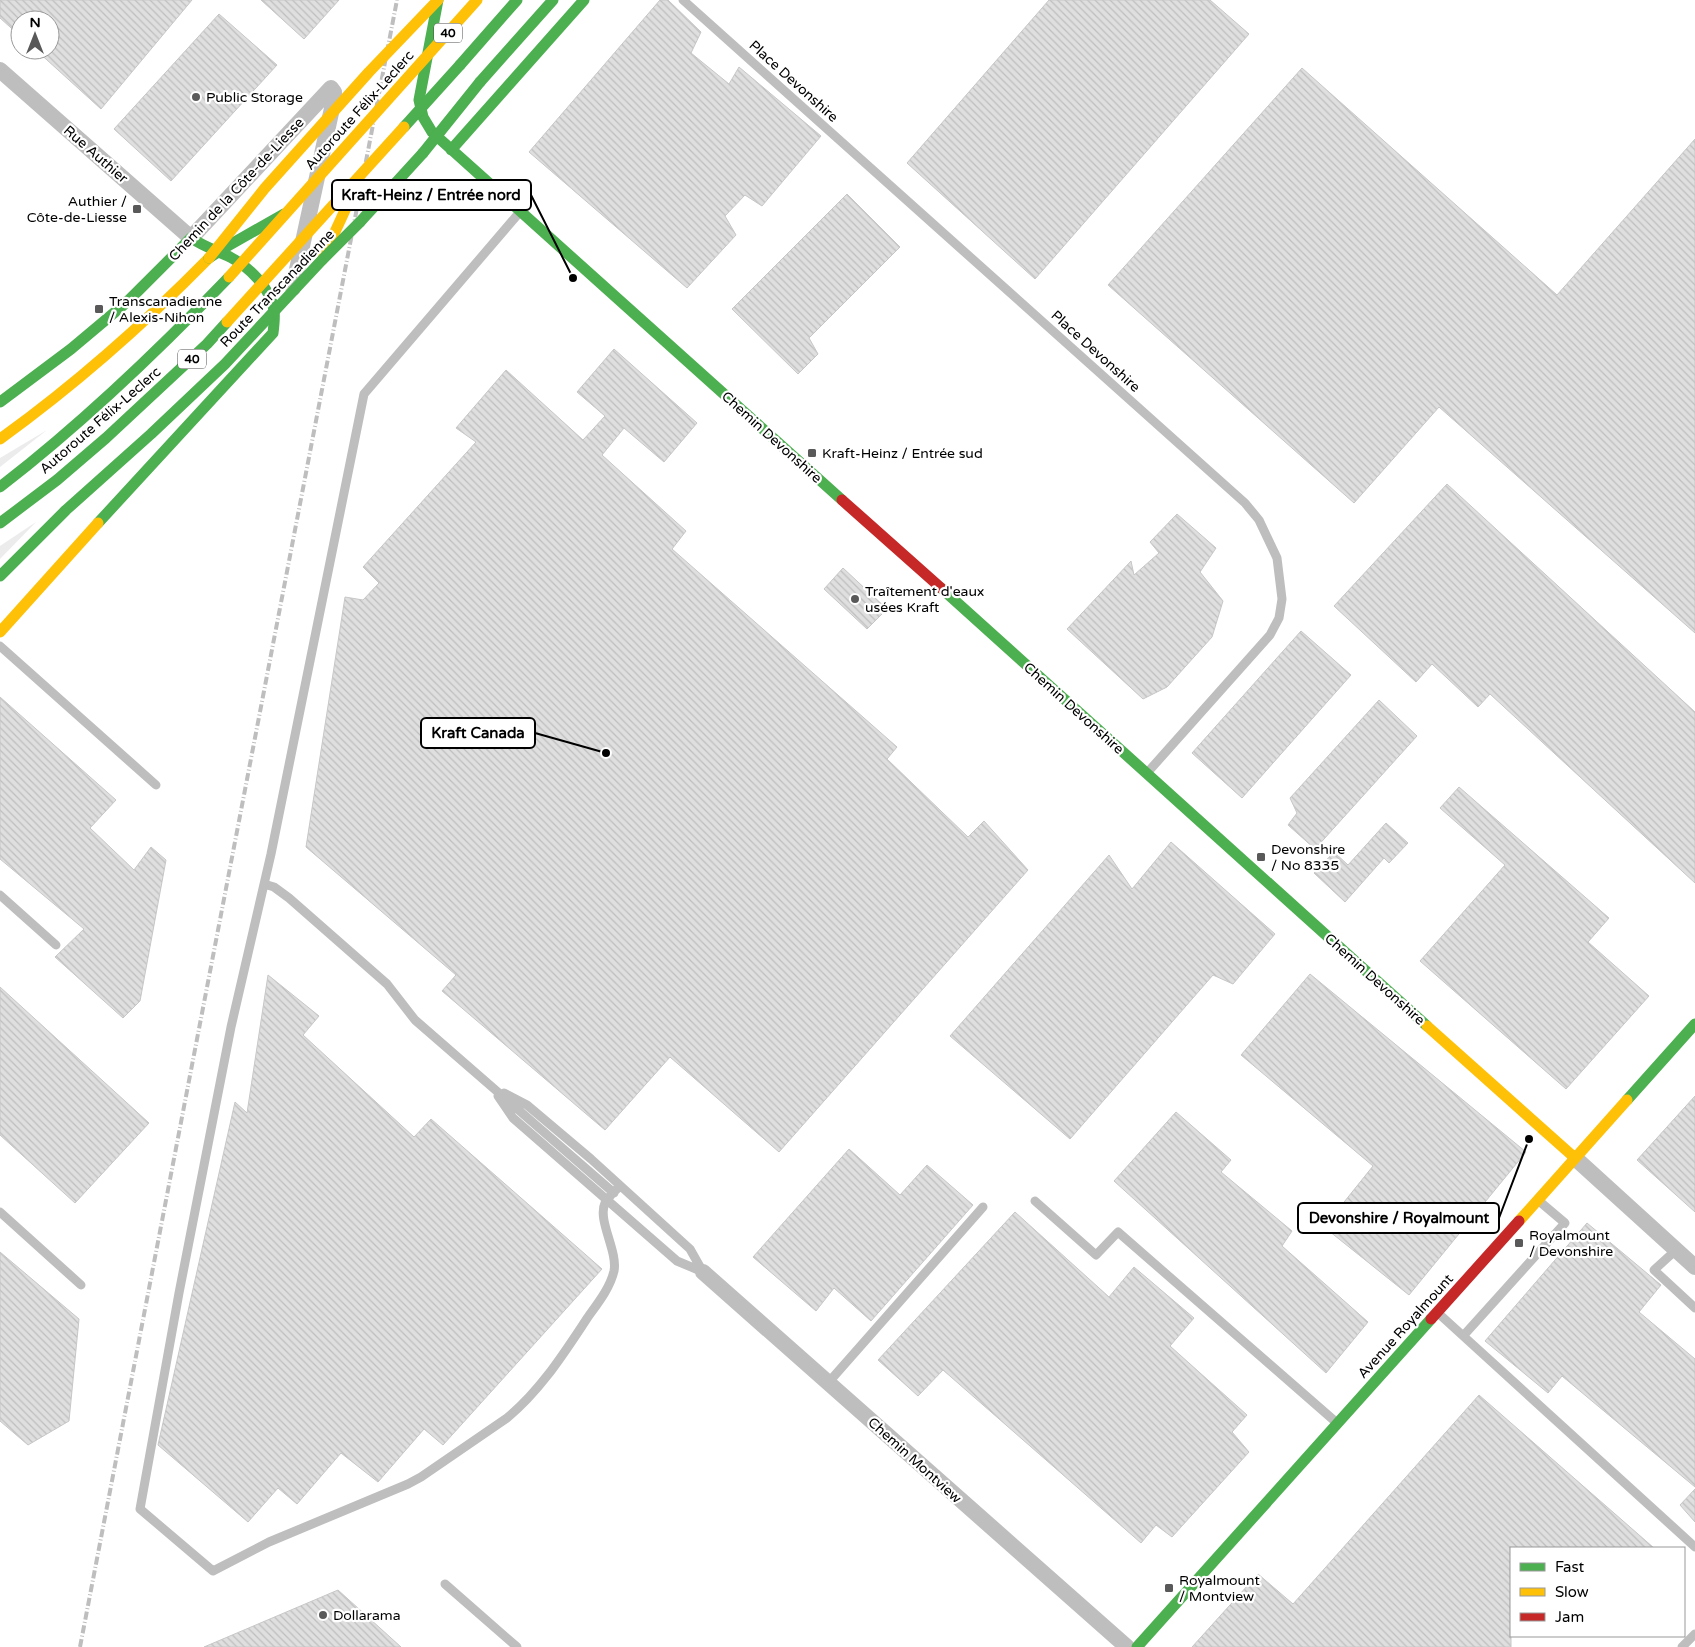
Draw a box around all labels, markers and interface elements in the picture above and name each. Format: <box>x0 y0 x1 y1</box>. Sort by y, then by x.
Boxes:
north arrow <box>10 10 60 60</box>
text: N <box>29 14 41 31</box>
road number: 40 <box>434 23 462 42</box>
street label: Place Devonshire <box>746 37 842 126</box>
street label: Autoroute Félix-Leclerc <box>301 47 417 174</box>
place label: Public Storage <box>206 89 303 106</box>
marker: Public Storage <box>190 91 202 103</box>
street label: Chemin de la Côte-de-Liesse <box>165 114 308 265</box>
street label: Rue Authier <box>60 122 132 187</box>
callout: Kraft-Heinz / Entrée nord <box>332 180 531 210</box>
text: Kraft-Heinz / Entrée nord <box>341 186 521 204</box>
place label: Authier / Côte-de-Liesse <box>27 193 127 226</box>
marker: Authier / Côte-de-Liesse <box>131 203 143 215</box>
street label: Route Transcanadienne <box>217 226 338 351</box>
place label: Transcanadienne / Alexis-Nihon <box>109 293 222 326</box>
marker: Transcanadienne / Alexis-Nihon <box>93 303 105 315</box>
street label: Place Devonshire <box>1048 307 1144 396</box>
road number: 40 <box>178 349 206 368</box>
street label: Autoroute Félix-Leclerc <box>36 363 164 478</box>
street label: Chemin Devonshire <box>718 388 825 487</box>
place label: Kraft-Heinz / Entrée sud <box>822 445 983 462</box>
marker: Kraft-Heinz / Entrée sud <box>806 447 818 459</box>
place label: Traîtement d'eaux usées Kraft <box>865 583 984 616</box>
marker: Traîtement d'eaux usées Kraft <box>849 593 861 605</box>
street label: Chemin Devonshire <box>1020 659 1127 758</box>
callout: Kraft Canada <box>421 718 535 748</box>
text: Kraft Canada <box>431 724 525 742</box>
place label: Devonshire / No 8335 <box>1271 841 1345 874</box>
marker: Devonshire / No 8335 <box>1255 851 1267 863</box>
street label: Chemin Devonshire <box>1321 930 1428 1029</box>
callout: Devonshire / Royalmount <box>1298 1203 1499 1233</box>
text: Devonshire / Royalmount <box>1309 1209 1490 1228</box>
place label: Royalmount / Devonshire <box>1529 1227 1613 1260</box>
marker: Royalmount / Devonshire <box>1513 1237 1525 1249</box>
street label: Avenue Royalmount <box>1354 1270 1457 1382</box>
street label: Chemin Montview <box>864 1414 965 1507</box>
legend <box>1510 1547 1685 1637</box>
text: Fast <box>1555 1558 1585 1576</box>
place label: Royalmount / Montview <box>1179 1572 1260 1605</box>
marker: Royalmount / Montview <box>1163 1582 1175 1594</box>
text: Slow <box>1555 1583 1589 1601</box>
place label: Dollarama <box>333 1607 401 1624</box>
text: Jam <box>1555 1608 1584 1626</box>
marker: Dollarama <box>317 1609 329 1621</box>

